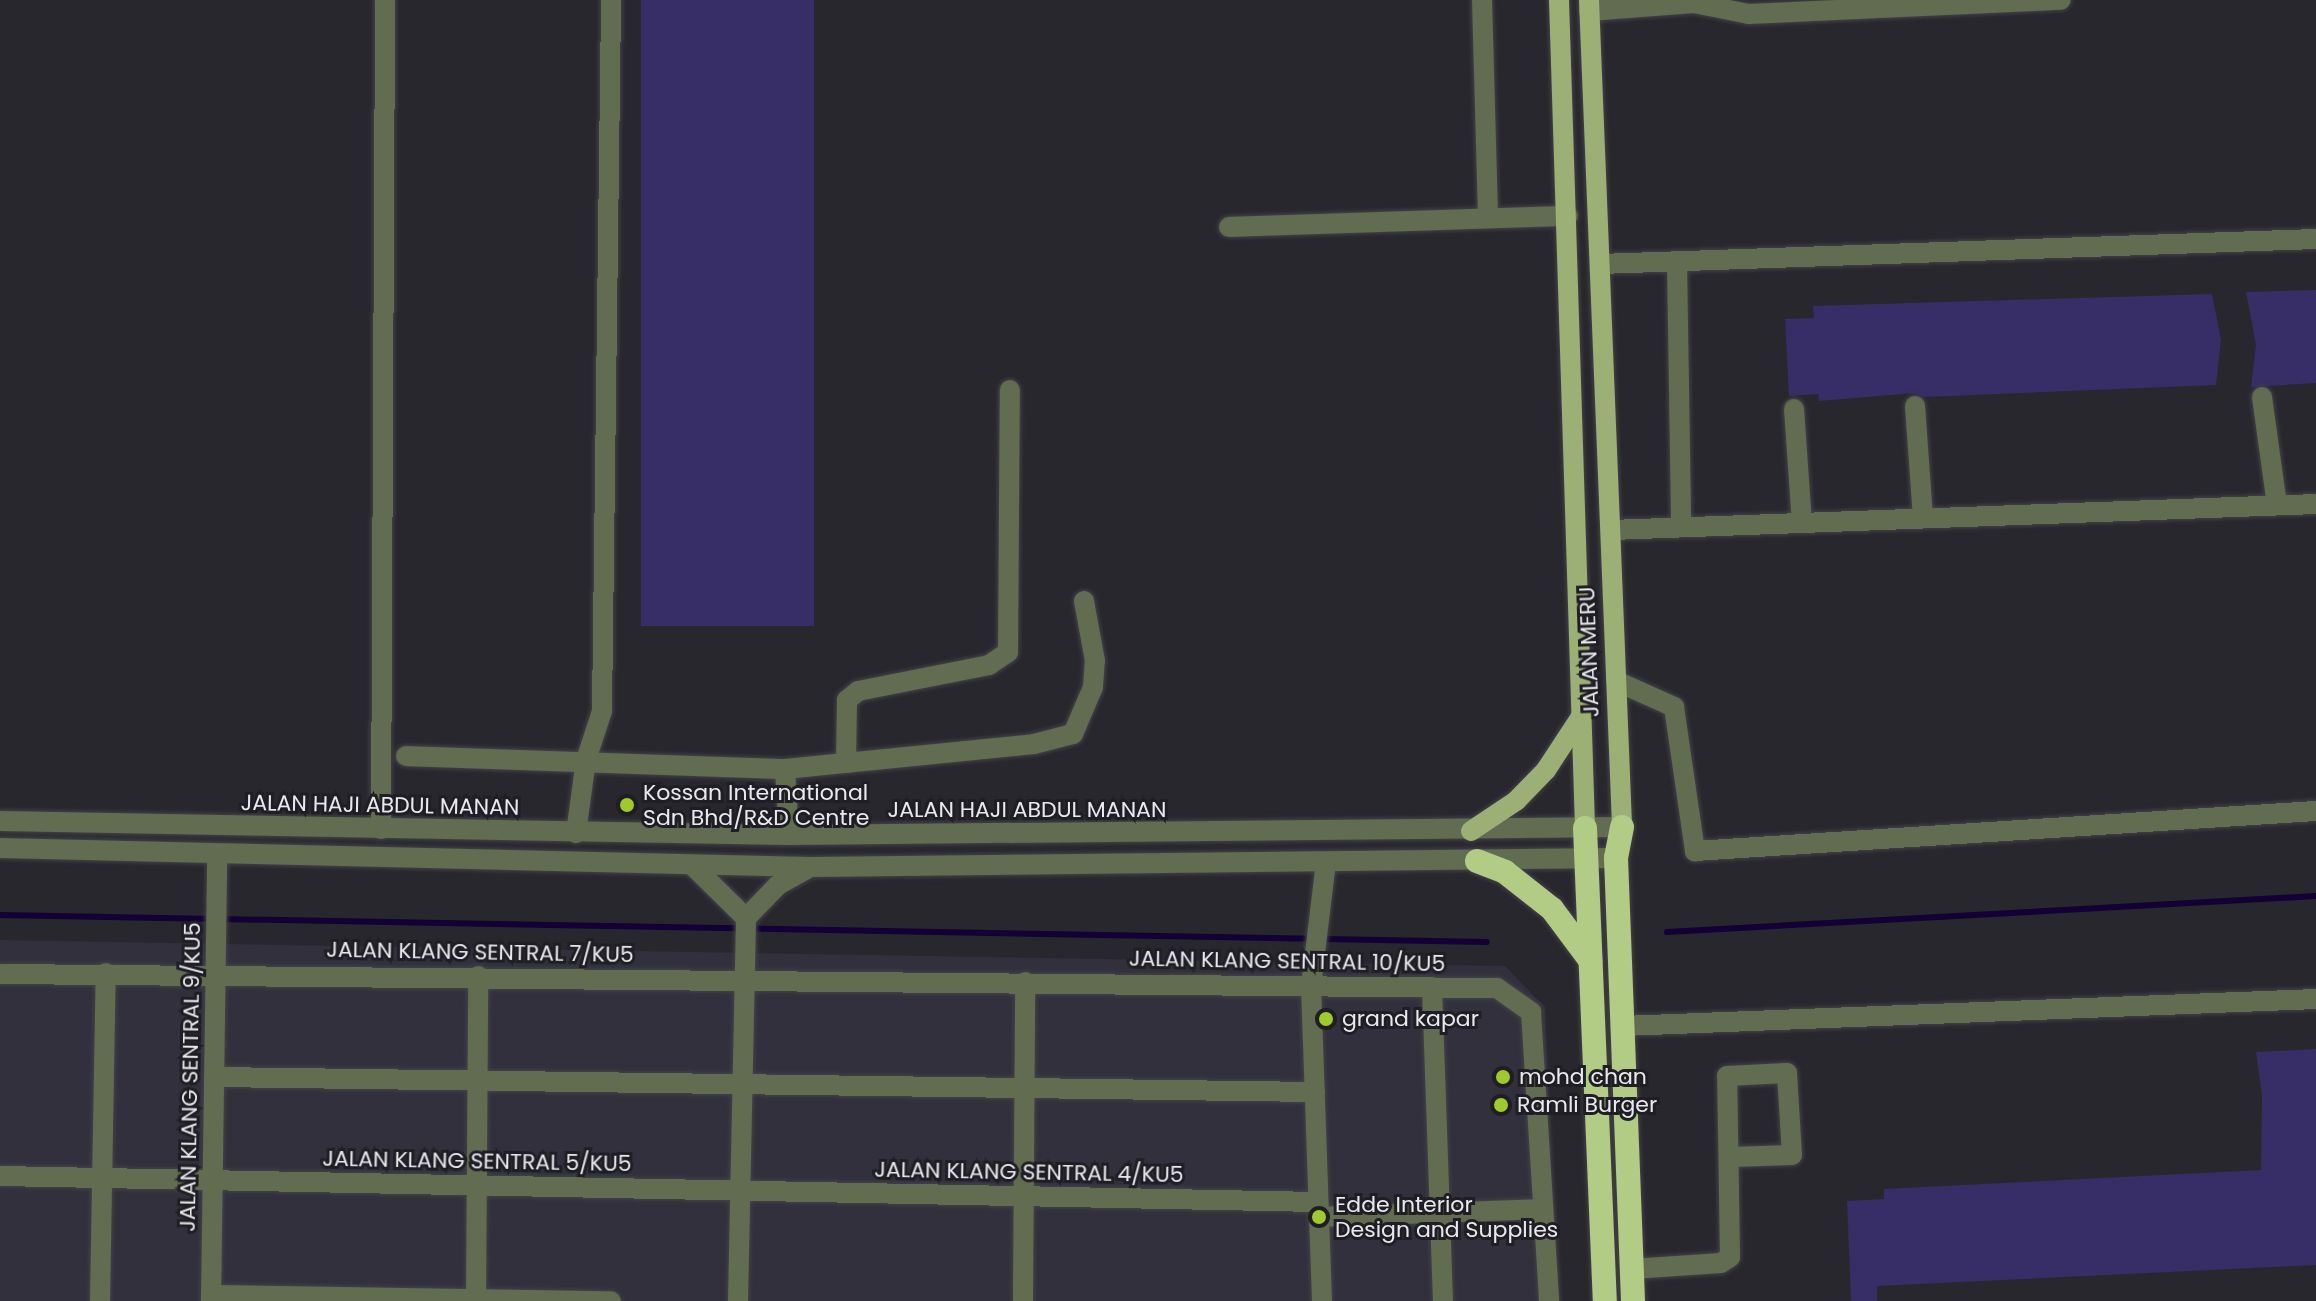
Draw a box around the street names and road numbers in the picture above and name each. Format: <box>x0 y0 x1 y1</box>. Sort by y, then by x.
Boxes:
street label: JALAN MERU <box>1574 586 1604 718</box>
street label: JALAN HAJI ABDUL MANAN <box>240 789 520 821</box>
street label: JALAN HAJI ABDUL MANAN <box>888 797 1166 823</box>
street label: JALAN KLANG SENTRAL 9/KU5 <box>174 922 206 1232</box>
street label: JALAN KLANG SENTRAL 7/KU5 <box>326 936 634 968</box>
street label: JALAN KLANG SENTRAL 10/KU5 <box>1129 945 1445 977</box>
street label: JALAN KLANG SENTRAL 5/KU5 <box>322 1145 632 1177</box>
street label: JALAN KLANG SENTRAL 4/KU5 <box>874 1156 1184 1188</box>

